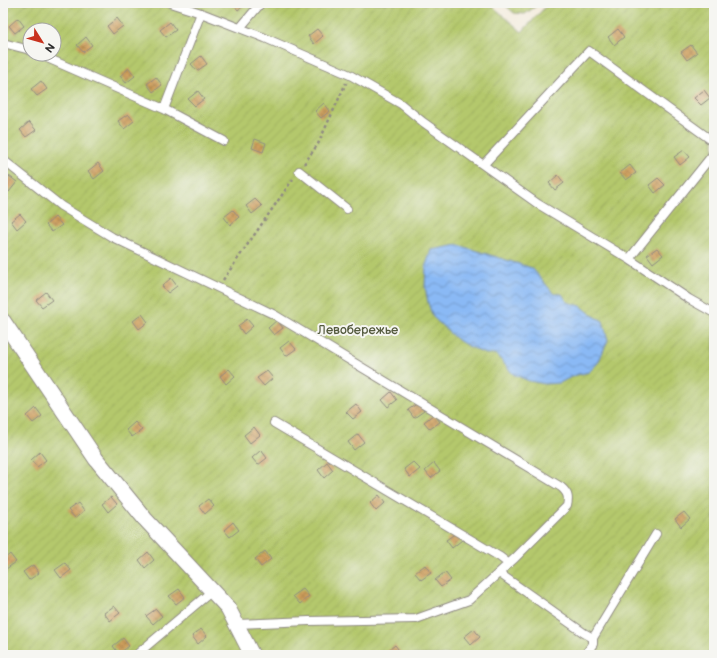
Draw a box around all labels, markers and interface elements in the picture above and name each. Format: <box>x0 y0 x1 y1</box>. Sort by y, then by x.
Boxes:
north arrow <box>22 22 62 62</box>
text: N <box>42 41 57 55</box>
park label: Левобережье <box>317 322 398 338</box>

